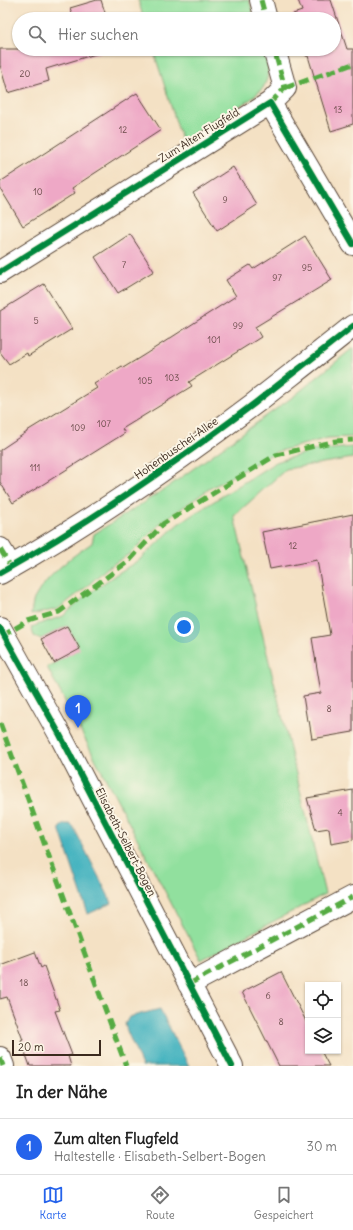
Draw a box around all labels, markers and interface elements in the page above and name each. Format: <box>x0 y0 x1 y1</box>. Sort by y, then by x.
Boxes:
search box <box>12 12 341 56</box>
icon: search <box>26 23 48 45</box>
text: Hier suchen <box>58 25 138 44</box>
house number: 20 <box>20 68 31 79</box>
street label: Zum Alten Flugfeld <box>156 104 242 165</box>
house number: 13 <box>334 104 342 115</box>
house number: 12 <box>119 124 127 135</box>
house number: 10 <box>33 186 43 197</box>
house number: 9 <box>222 194 228 205</box>
house number: 7 <box>122 259 127 270</box>
house number: 95 <box>302 262 312 273</box>
house number: 97 <box>272 272 282 283</box>
house number: 5 <box>33 315 39 326</box>
house number: 99 <box>233 320 243 331</box>
house number: 101 <box>207 334 221 345</box>
house number: 103 <box>165 372 179 383</box>
house number: 105 <box>138 375 152 386</box>
street label: Hohenbuschei-Allee <box>131 414 221 482</box>
house number: 107 <box>97 418 111 429</box>
house number: 109 <box>71 422 85 433</box>
house number: 111 <box>30 462 40 473</box>
house number: 12 <box>289 540 297 551</box>
your location <box>174 617 194 637</box>
pin: 1 <box>65 695 91 728</box>
house number: 8 <box>326 703 332 714</box>
street label: Elisabeth-Selbert-Bogen <box>93 785 159 899</box>
house number: 4 <box>337 807 343 818</box>
house number: 18 <box>20 977 28 988</box>
map controls <box>305 982 341 1054</box>
button: locate <box>305 982 341 1018</box>
house number: 6 <box>265 990 271 1001</box>
house number: 8 <box>278 1016 284 1027</box>
button: layers <box>305 1018 341 1054</box>
scale bar <box>12 1038 101 1057</box>
text: 20 m <box>18 1040 44 1054</box>
text: In der Nähe <box>16 1081 108 1103</box>
text: Zum alten Flugfeld <box>54 1129 179 1148</box>
text: 1 <box>26 1138 32 1155</box>
text: 30 m <box>307 1138 337 1155</box>
text: Haltestelle · Elisabeth-Selbert-Bogen <box>54 1148 266 1165</box>
tab: Karte <box>40 1184 67 1222</box>
tab: Route <box>146 1184 175 1222</box>
tab: Gespeichert <box>254 1184 313 1222</box>

